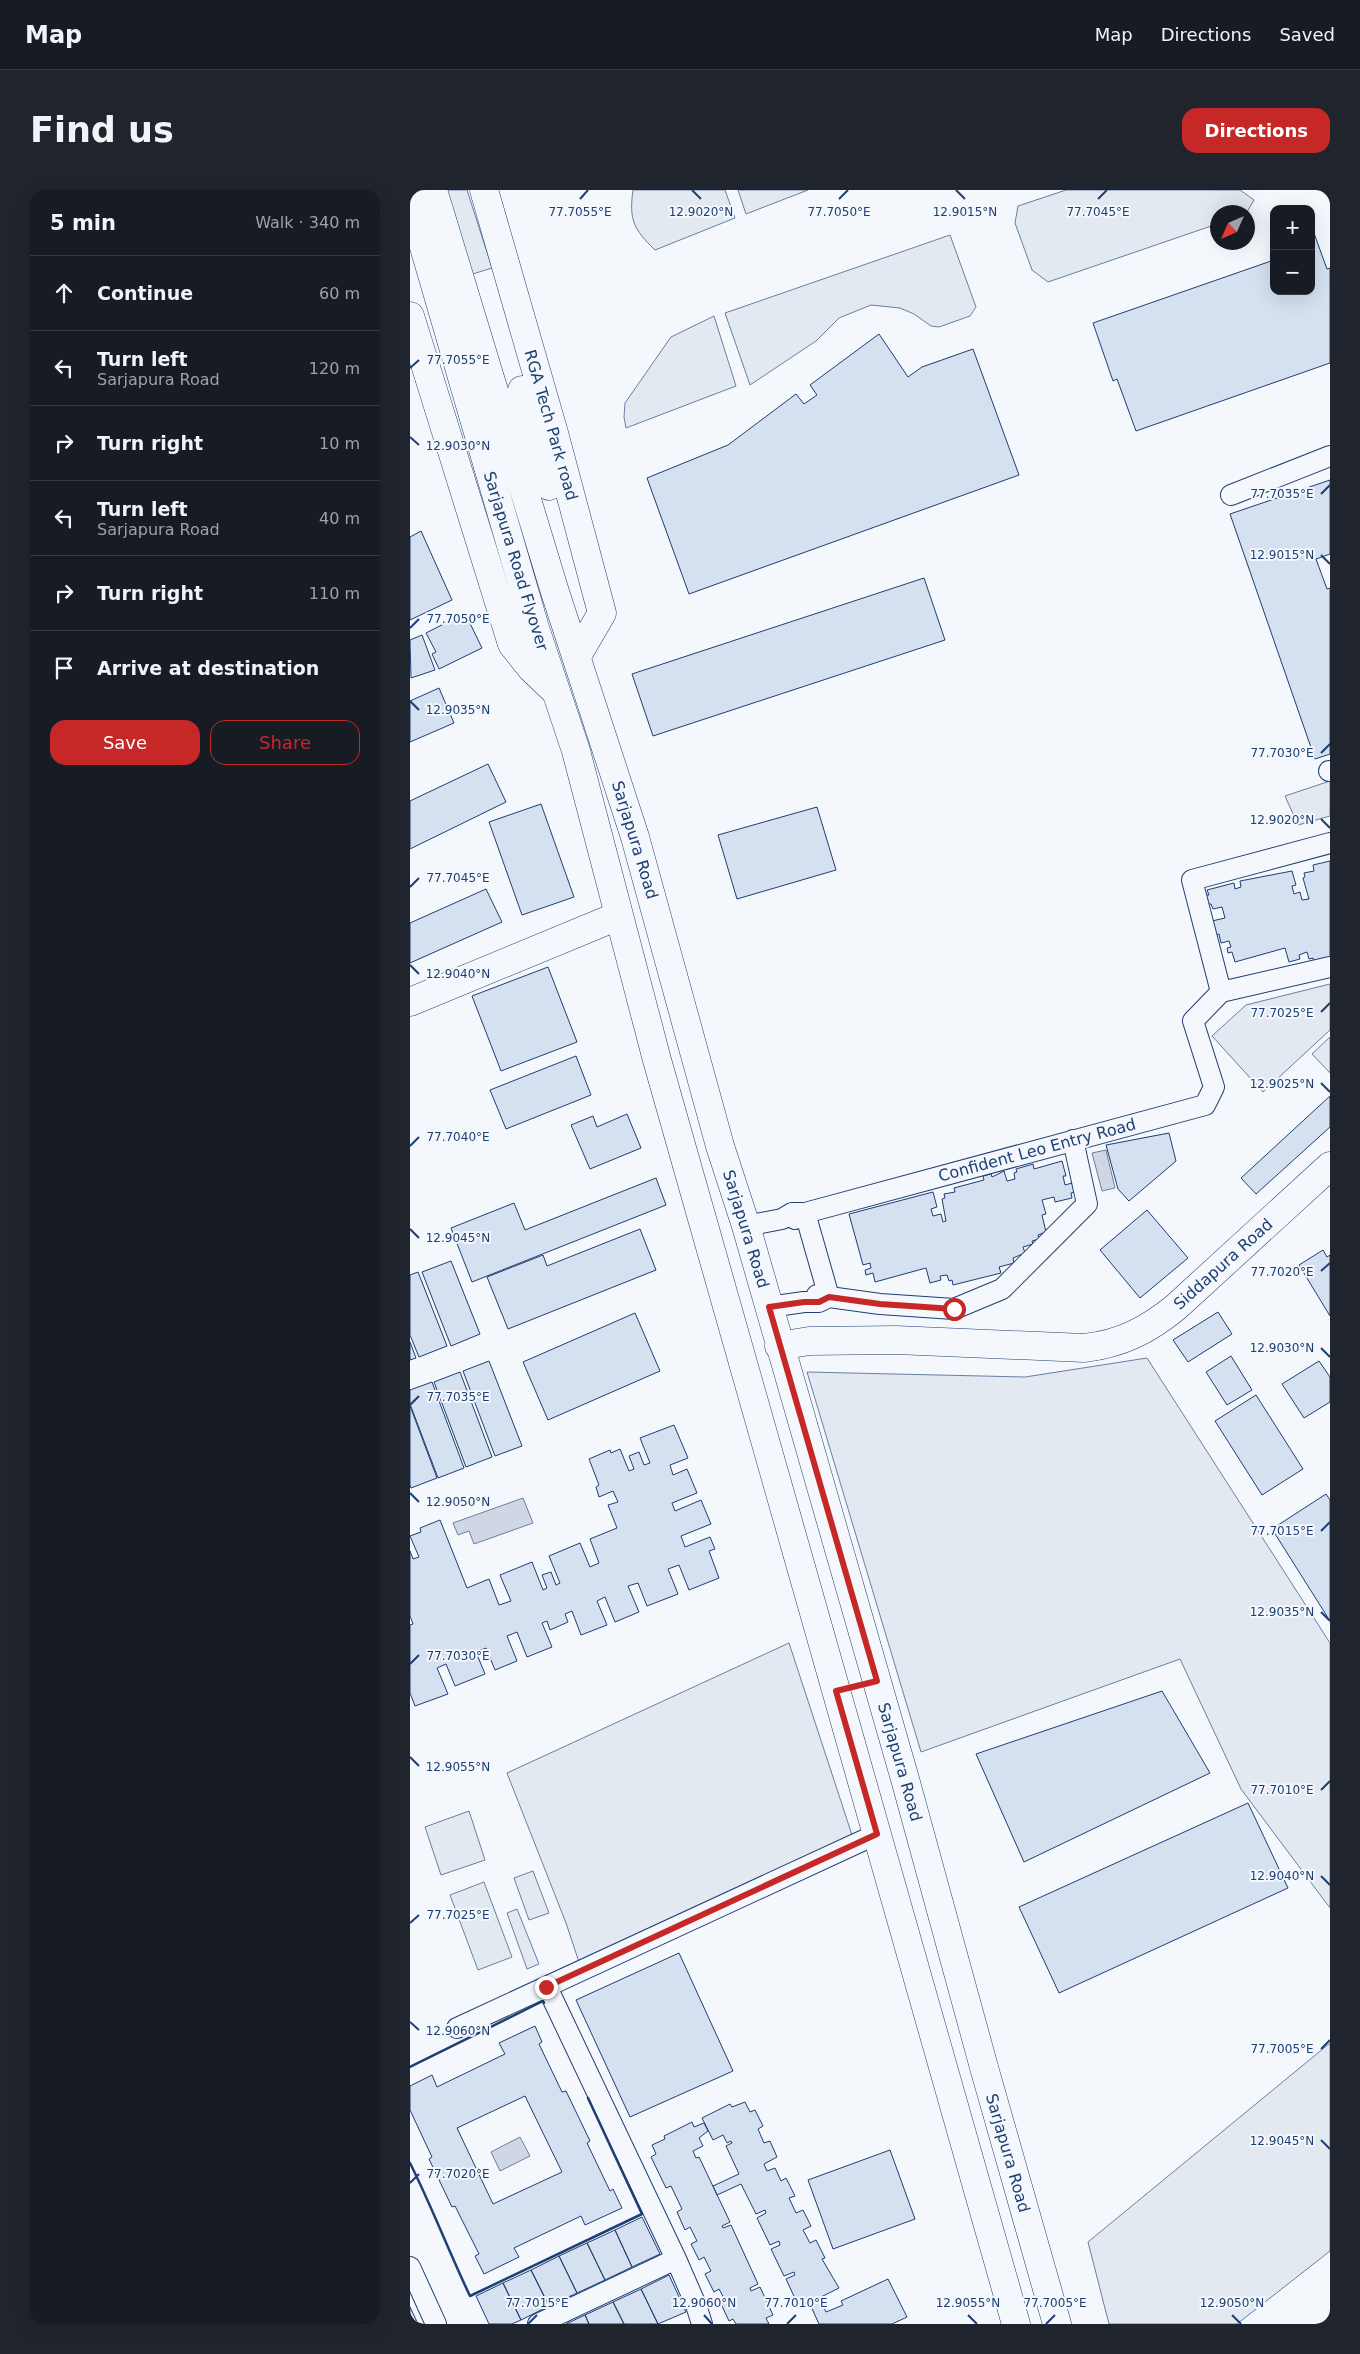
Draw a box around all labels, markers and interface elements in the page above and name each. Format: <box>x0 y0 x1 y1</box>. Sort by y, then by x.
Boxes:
text: Map <box>25 21 82 49</box>
text: Map <box>1095 24 1133 45</box>
text: Directions <box>1161 24 1251 45</box>
text: Saved <box>1279 24 1335 45</box>
button: Directions <box>1182 108 1330 153</box>
text: Find us <box>30 110 174 150</box>
text: 77.7055°E <box>548 205 612 219</box>
text: 12.9020°N <box>669 205 733 219</box>
text: 77.7050°E <box>807 205 871 219</box>
text: 12.9015°N <box>933 205 997 219</box>
text: 77.7045°E <box>1066 205 1130 219</box>
north arrow <box>1210 205 1255 250</box>
map controls <box>1270 205 1315 295</box>
button: + <box>1270 205 1315 250</box>
text: 5 min <box>50 211 116 235</box>
text: Walk · 340 m <box>255 213 360 232</box>
button: − <box>1270 250 1315 295</box>
icon: ahead <box>50 279 78 307</box>
text: Continue <box>97 282 193 304</box>
text: 60 m <box>319 284 360 303</box>
street label: RGA Tech Park road <box>520 347 582 503</box>
text: Turn left <box>97 348 188 370</box>
text: 77.7055°E <box>426 353 490 367</box>
icon: left <box>50 354 78 382</box>
text: 120 m <box>309 359 360 378</box>
text: Sarjapura Road <box>97 370 220 389</box>
icon: right <box>50 429 78 457</box>
text: Turn right <box>97 432 203 454</box>
text: 10 m <box>319 434 360 453</box>
text: 12.9030°N <box>426 439 490 453</box>
street label: Sarjapura Road Flyover <box>480 469 552 653</box>
text: 77.7035°E <box>1250 487 1314 501</box>
text: Turn left <box>97 498 188 520</box>
icon: left <box>50 504 78 532</box>
text: 40 m <box>319 509 360 528</box>
text: Sarjapura Road <box>97 520 220 539</box>
text: 12.9015°N <box>1250 548 1314 562</box>
icon: right <box>50 579 78 607</box>
text: Turn right <box>97 582 203 604</box>
text: 110 m <box>309 584 360 603</box>
text: 77.7050°E <box>426 612 490 626</box>
icon: arrive <box>50 654 78 682</box>
text: Arrive at destination <box>97 657 319 679</box>
text: 12.9035°N <box>426 703 490 717</box>
button: Save <box>50 720 200 765</box>
button: Share <box>210 720 360 765</box>
text: 77.7030°E <box>1250 746 1314 760</box>
street label: Sarjapura Road <box>608 779 662 901</box>
text: 12.9020°N <box>1250 813 1314 827</box>
text: 77.7045°E <box>426 871 490 885</box>
text: 12.9040°N <box>426 967 490 981</box>
text: 77.7025°E <box>1250 1006 1314 1020</box>
text: 12.9025°N <box>1250 1077 1314 1091</box>
street label: Confident Leo Entry Road <box>936 1114 1138 1186</box>
text: 77.7040°E <box>426 1130 490 1144</box>
street label: Sarjapura Road <box>719 1168 773 1290</box>
street label: Siddapura Road <box>1170 1215 1276 1313</box>
text: 12.9045°N <box>426 1231 490 1245</box>
text: 77.7020°E <box>1250 1265 1314 1279</box>
route start <box>943 1298 966 1321</box>
text: 12.9030°N <box>1250 1341 1314 1355</box>
text: 77.7035°E <box>426 1390 490 1404</box>
text: 12.9050°N <box>426 1495 490 1509</box>
text: 77.7015°E <box>1250 1524 1314 1538</box>
text: 12.9035°N <box>1250 1605 1314 1619</box>
text: 77.7030°E <box>426 1649 490 1663</box>
street label: Sarjapura Road <box>874 1700 926 1824</box>
text: 12.9055°N <box>426 1760 490 1774</box>
text: 77.7010°E <box>1250 1783 1314 1797</box>
text: 12.9040°N <box>1250 1869 1314 1883</box>
text: 77.7025°E <box>426 1908 490 1922</box>
route end <box>535 1976 558 1999</box>
text: 12.9060°N <box>426 2024 490 2038</box>
text: 77.7005°E <box>1250 2042 1314 2056</box>
street label: Sarjapura Road <box>982 2091 1034 2215</box>
text: 12.9045°N <box>1250 2134 1314 2148</box>
text: 77.7020°E <box>426 2167 490 2181</box>
text: 77.7015°E <box>505 2296 569 2310</box>
text: 12.9060°N <box>672 2296 736 2310</box>
text: 77.7010°E <box>764 2296 828 2310</box>
text: 12.9055°N <box>936 2296 1000 2310</box>
text: 77.7005°E <box>1023 2296 1087 2310</box>
text: 12.9050°N <box>1200 2296 1264 2310</box>

